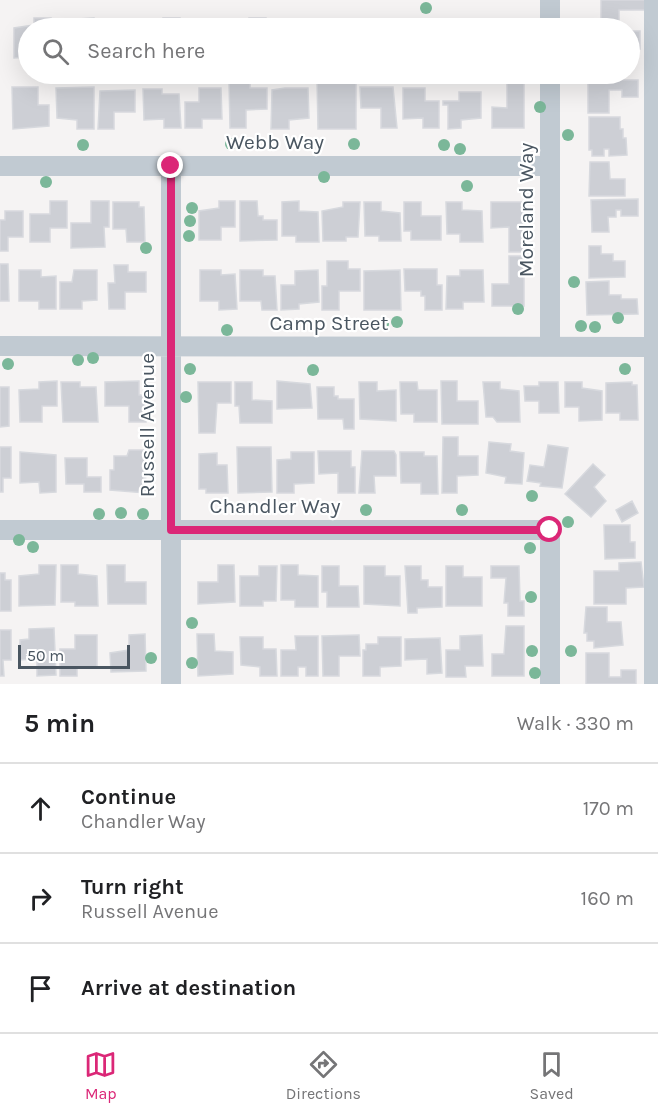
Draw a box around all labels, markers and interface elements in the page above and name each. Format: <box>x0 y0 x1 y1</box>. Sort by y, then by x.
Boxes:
search box <box>18 18 640 84</box>
icon: search <box>39 35 72 68</box>
text: Search here <box>87 38 205 64</box>
street label: Webb Way <box>226 130 324 154</box>
street label: Moreland Way <box>514 142 538 277</box>
route end <box>157 152 183 178</box>
street label: Camp Street <box>270 311 389 335</box>
street label: Russell Avenue <box>135 353 159 497</box>
street label: Chandler Way <box>210 494 341 518</box>
route start <box>536 516 562 542</box>
scale bar <box>18 642 130 670</box>
text: 50 m <box>27 646 64 665</box>
text: 5 min <box>24 708 95 739</box>
text: Walk · 330 m <box>517 712 634 735</box>
text: Continue <box>81 784 176 810</box>
icon: ahead <box>24 792 57 825</box>
text: 170 m <box>583 797 634 820</box>
text: Chandler Way <box>81 810 206 833</box>
text: Turn right <box>81 874 184 900</box>
icon: right <box>24 882 57 915</box>
text: 160 m <box>581 887 634 910</box>
text: Russell Avenue <box>81 900 218 923</box>
icon: arrive <box>24 972 57 1005</box>
text: Arrive at destination <box>81 975 296 1001</box>
tab: Map <box>84 1048 117 1103</box>
tab: Directions <box>286 1048 361 1103</box>
tab: Saved <box>530 1048 574 1103</box>

